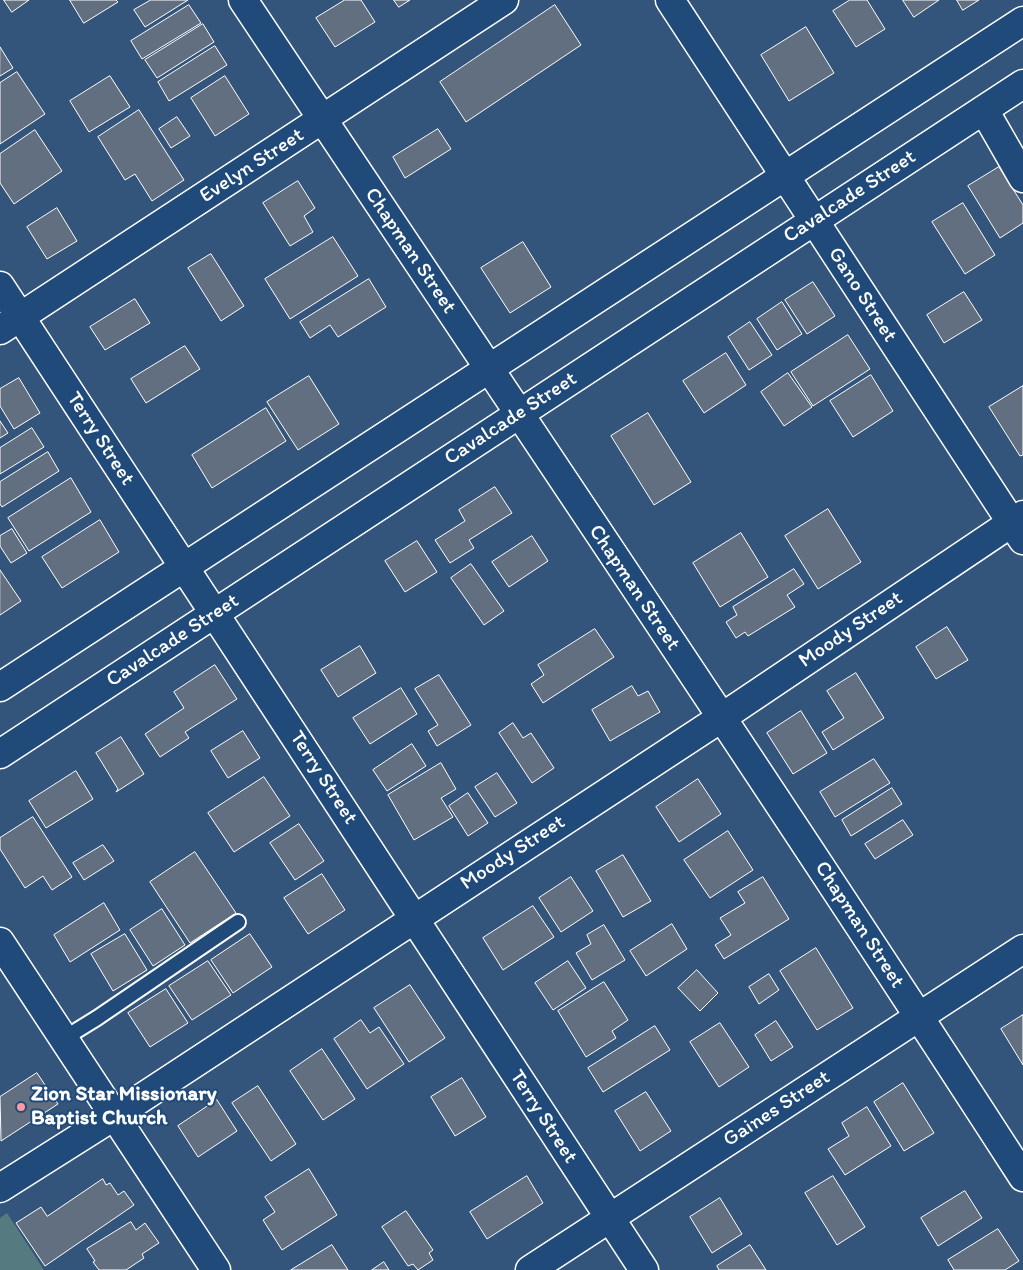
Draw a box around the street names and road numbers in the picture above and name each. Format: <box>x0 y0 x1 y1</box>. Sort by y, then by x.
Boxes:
street label: Evelyn Street <box>195 123 309 209</box>
street label: Cavalcade Street <box>779 145 921 249</box>
street label: Chapman Street <box>359 183 461 319</box>
street label: Gano Street <box>822 243 902 347</box>
street label: Cavalcade Street <box>440 367 582 471</box>
street label: Terry Street <box>61 388 139 490</box>
street label: Chapman Street <box>583 520 685 656</box>
street label: Moody Street <box>794 586 908 674</box>
street label: Cavalcade Street <box>102 589 244 693</box>
street label: Terry Street <box>284 727 362 829</box>
street label: Moody Street <box>456 810 570 896</box>
street label: Chapman Street <box>809 857 909 993</box>
street label: Gaines Street <box>719 1065 835 1153</box>
street label: Terry Street <box>504 1066 582 1168</box>

